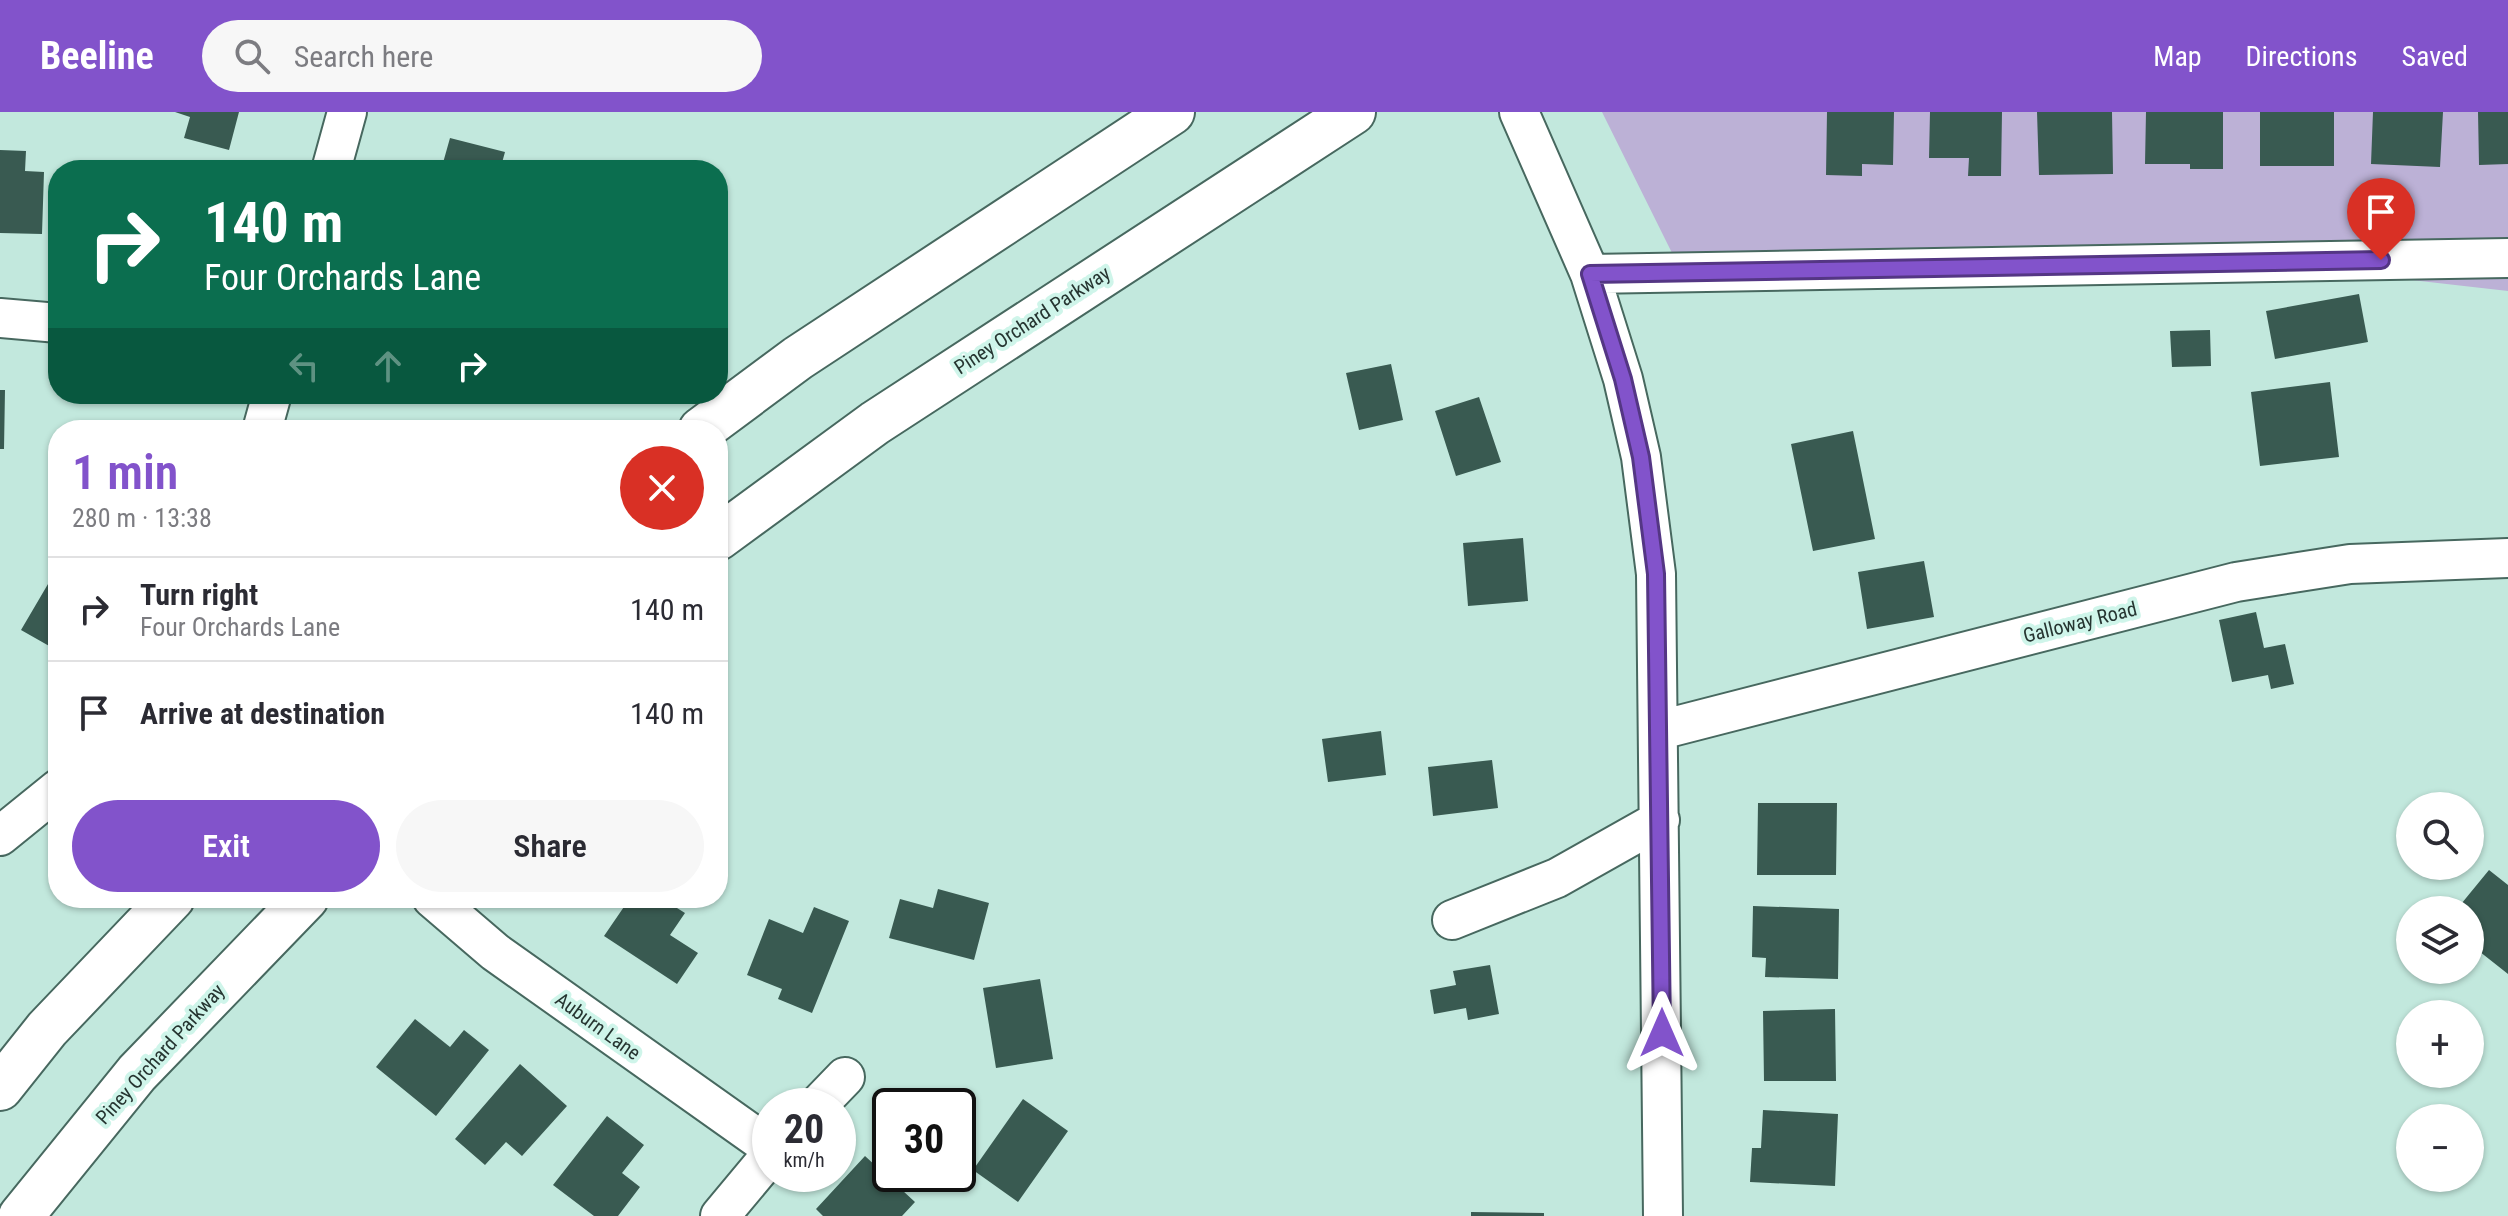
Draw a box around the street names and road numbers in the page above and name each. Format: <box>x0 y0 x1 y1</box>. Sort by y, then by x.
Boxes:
street label: Piney Orchard Parkway <box>950 261 1114 379</box>
street label: Galloway Road <box>2021 596 2139 648</box>
street label: Piney Orchard Parkway <box>91 979 229 1129</box>
street label: Auburn Lane <box>551 987 645 1065</box>

